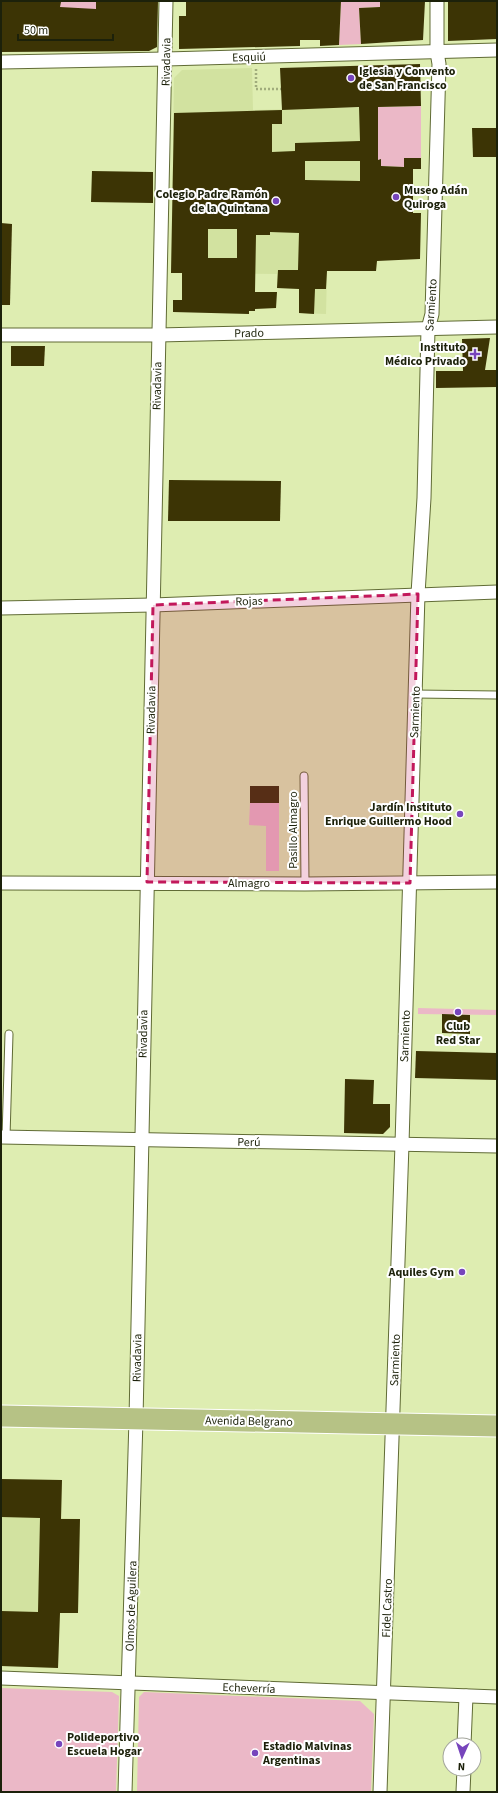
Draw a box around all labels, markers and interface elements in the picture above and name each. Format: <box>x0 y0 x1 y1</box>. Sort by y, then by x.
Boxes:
scale bar <box>18 16 113 42</box>
text: 50 m <box>24 22 48 39</box>
street label: Rivadavia <box>158 38 175 86</box>
street label: Esquiú <box>232 48 266 67</box>
place label: Iglesia y Convento de San Francisco <box>359 63 456 94</box>
marker: Iglesia y Convento de San Francisco <box>346 73 356 83</box>
place label: Museo Adán Quiroga <box>404 182 468 213</box>
place label: Colegio Padre Ramón de la Quintana <box>155 186 268 217</box>
marker: Museo Adán Quiroga <box>391 192 401 202</box>
marker: Colegio Padre Ramón de la Quintana <box>271 196 281 206</box>
street label: Sarmiento <box>421 278 442 332</box>
street label: Prado <box>234 325 264 342</box>
place label: Instituto Médico Privado <box>385 339 466 370</box>
marker: Instituto Médico Privado <box>469 348 481 360</box>
street label: Rivadavia <box>149 362 166 410</box>
street label: Rojas <box>235 593 263 610</box>
street label: Rivadavia <box>143 686 160 734</box>
street label: Sarmiento <box>406 686 425 739</box>
street label: Pasillo Almagro <box>285 791 302 869</box>
place label: Jardín Instituto Enrique Guillermo Hood <box>325 799 452 830</box>
marker: Jardín Instituto Enrique Guillermo Hood <box>455 809 465 819</box>
street label: Almagro <box>228 875 270 892</box>
marker: Club Red Star <box>453 1007 463 1017</box>
street label: Rivadavia <box>135 1010 152 1058</box>
street label: Sarmiento <box>396 1010 415 1063</box>
place label: Club Red Star <box>436 1018 480 1049</box>
street label: Perú <box>237 1134 261 1151</box>
place label: Aquiles Gym <box>388 1264 454 1281</box>
marker: Aquiles Gym <box>457 1267 467 1277</box>
street label: Rivadavia <box>129 1334 146 1382</box>
street label: Sarmiento <box>386 1334 405 1387</box>
street label: Avenida Belgrano <box>205 1412 293 1431</box>
street label: Olmos de Aguilera <box>121 1560 142 1652</box>
street label: Fidel Castro <box>378 1578 397 1638</box>
street label: Echeverría <box>222 1679 276 1698</box>
place label: Polideportivo Escuela Hogar <box>67 1729 142 1760</box>
north arrow <box>442 1737 482 1777</box>
place label: Estadio Malvinas Argentinas <box>262 1738 352 1769</box>
marker: Polideportivo Escuela Hogar <box>54 1739 64 1749</box>
marker: Estadio Malvinas Argentinas <box>250 1748 260 1758</box>
text: N <box>457 1759 466 1774</box>

